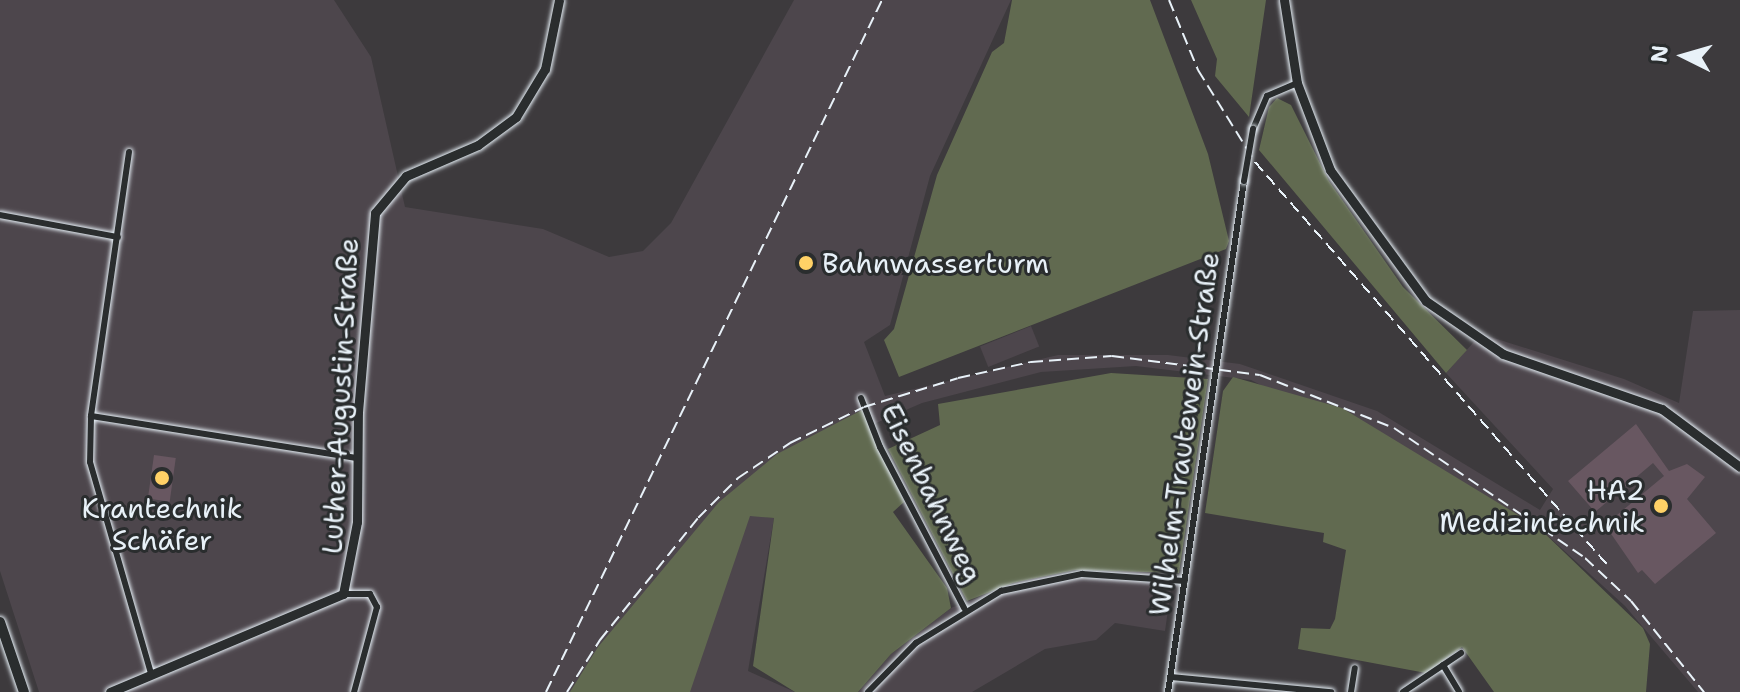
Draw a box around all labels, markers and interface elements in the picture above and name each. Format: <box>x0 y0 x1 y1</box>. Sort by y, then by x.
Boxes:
north arrow <box>1644 16 1724 96</box>
text: N <box>1644 44 1675 64</box>
street label: Luther-Augustin-Straße <box>315 237 365 555</box>
place label: Bahnwasserturm <box>822 246 1049 280</box>
street label: Wilhelm-Trautewein-Straße <box>1142 250 1226 618</box>
marker: Bahnwasserturm <box>797 254 815 272</box>
street label: Eisenbahnweg <box>874 398 990 588</box>
marker: Krantechnik Schäfer <box>153 469 171 487</box>
place label: HA2 Medizintechnik <box>1439 473 1645 539</box>
place label: Krantechnik Schäfer <box>82 491 242 557</box>
marker: HA2 Medizintechnik <box>1652 497 1670 515</box>

